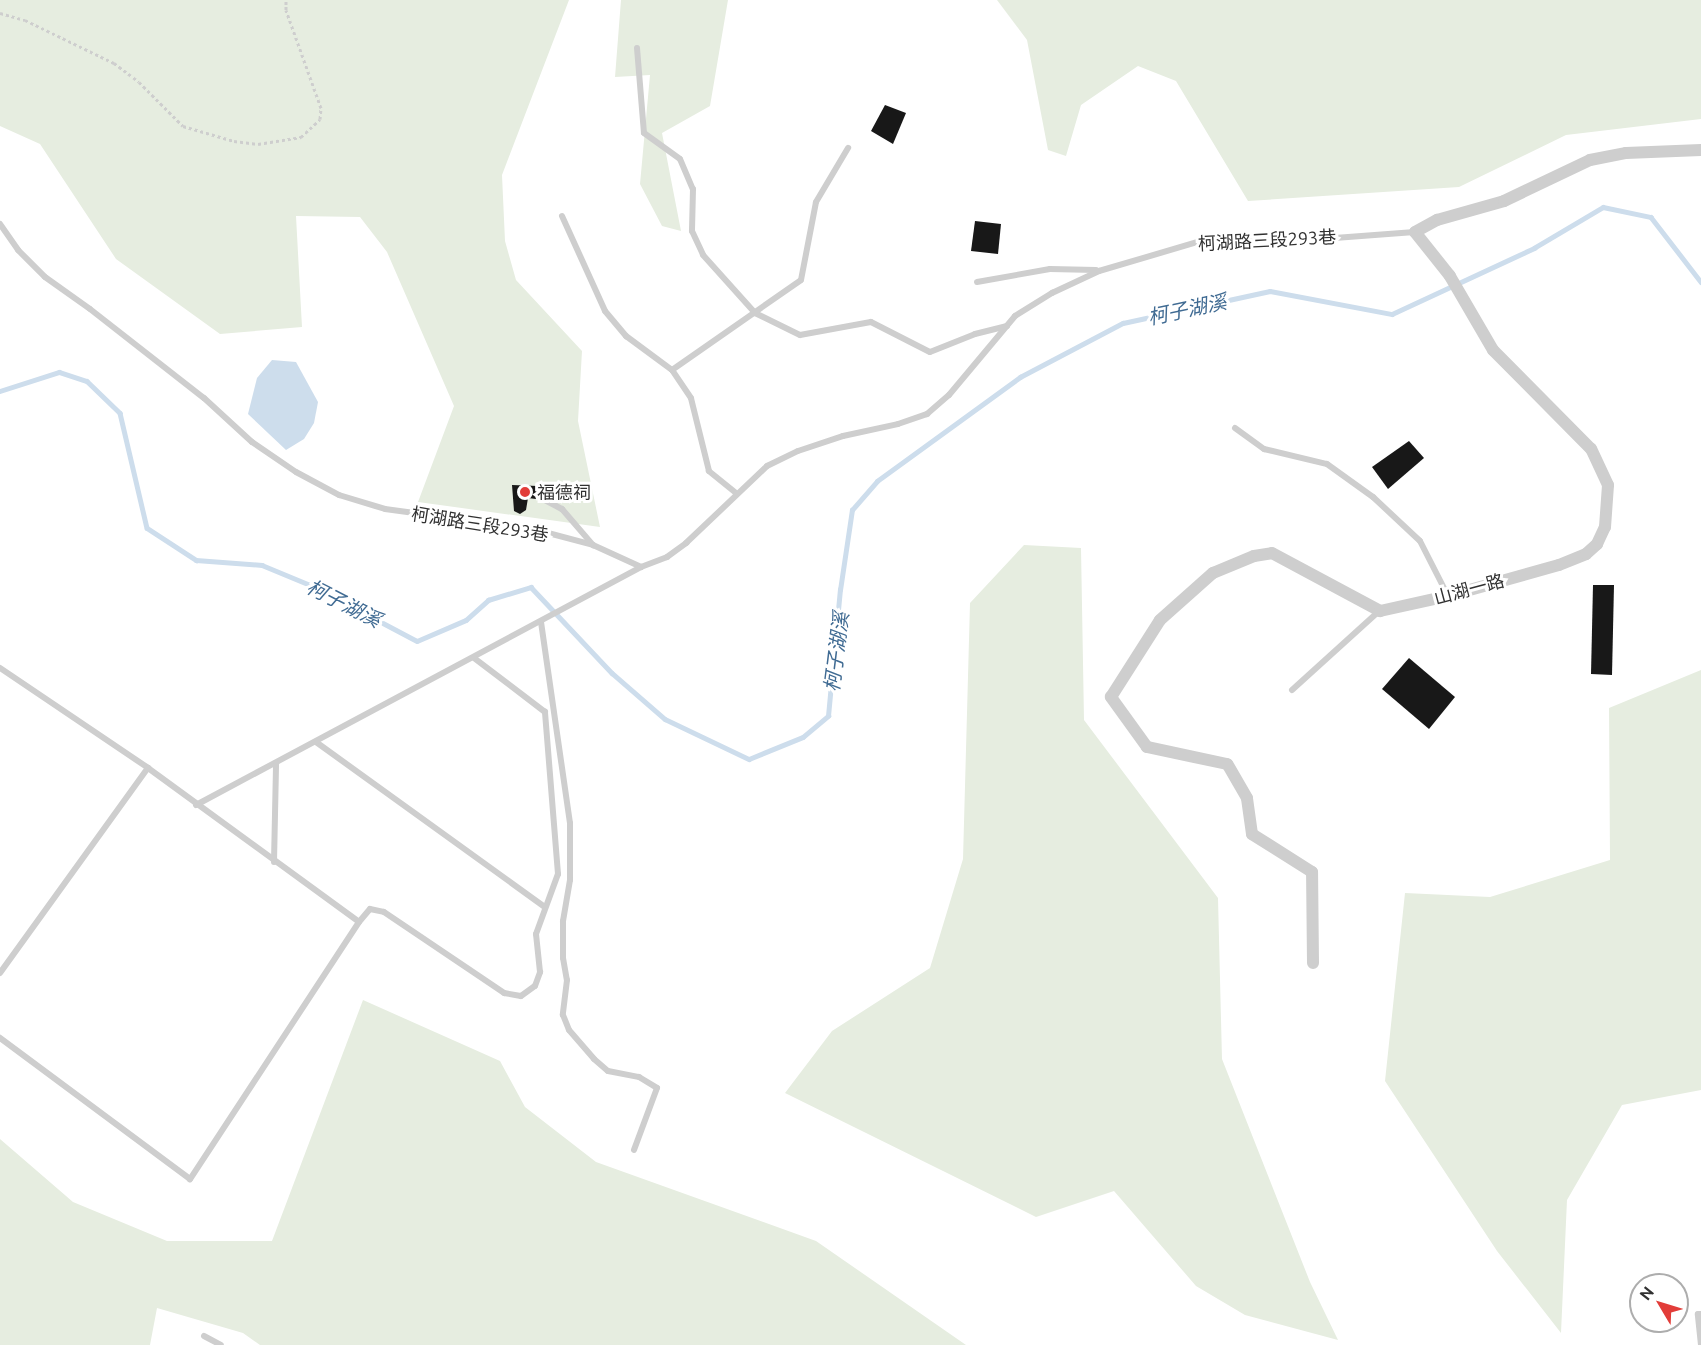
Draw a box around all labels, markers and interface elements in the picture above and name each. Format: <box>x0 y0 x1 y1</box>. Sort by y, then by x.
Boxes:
street label: 柯湖路三段293巷 <box>1197 226 1337 254</box>
water label: 柯子湖溪 <box>1145 289 1229 329</box>
place label: 福德祠 <box>537 481 591 503</box>
marker: 福德祠 <box>518 485 532 499</box>
street label: 柯湖路三段293巷 <box>410 503 550 545</box>
street label: 山湖一路 <box>1431 569 1507 609</box>
water label: 柯子湖溪 <box>303 574 385 632</box>
water label: 柯子湖溪 <box>819 611 853 693</box>
north arrow <box>1629 1273 1689 1333</box>
text: N <box>1636 1283 1657 1303</box>

